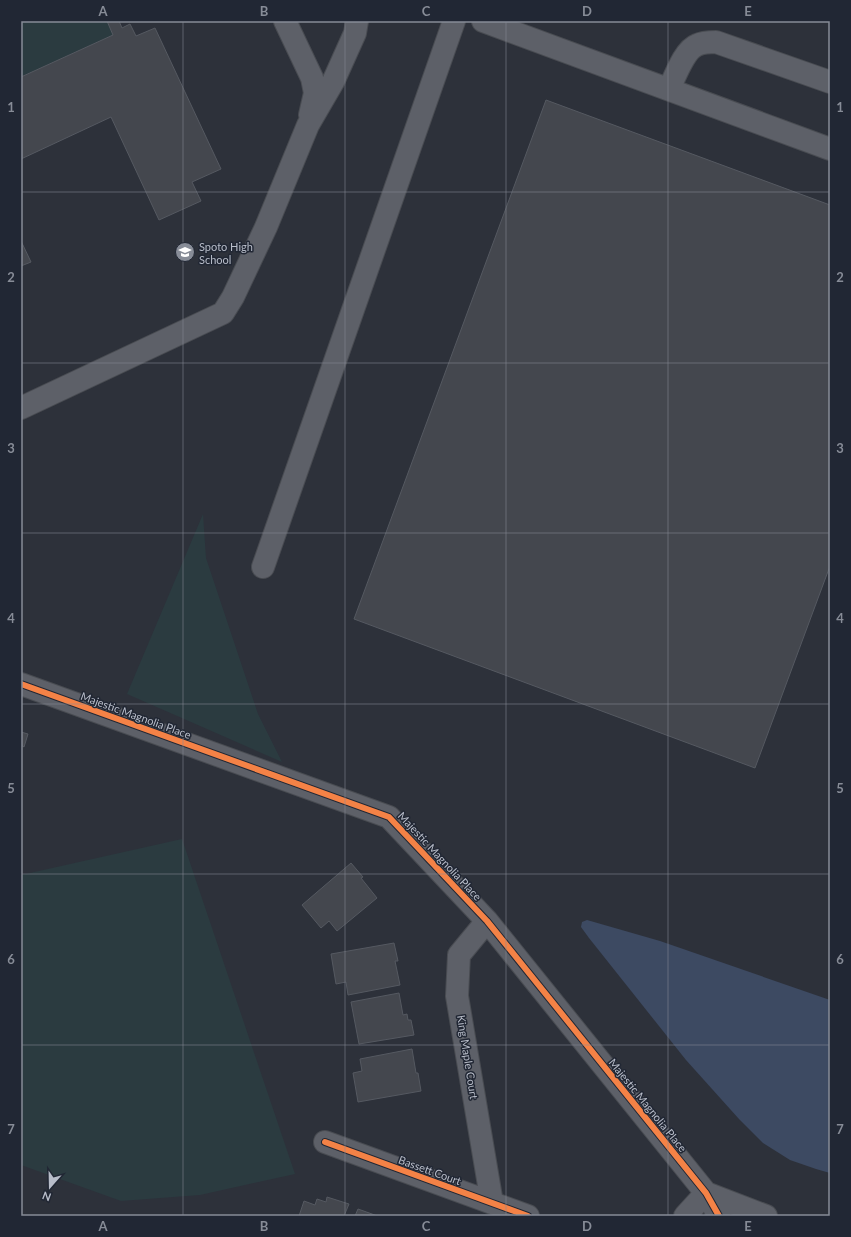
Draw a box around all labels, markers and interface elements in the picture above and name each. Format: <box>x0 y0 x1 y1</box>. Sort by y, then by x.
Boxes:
text: A <box>97 3 108 19</box>
text: B <box>260 3 269 19</box>
text: C <box>422 3 431 19</box>
text: D <box>582 3 592 19</box>
text: E <box>744 3 752 19</box>
text: 1 <box>7 99 15 115</box>
text: 1 <box>836 99 844 115</box>
place label: Spoto High School <box>199 240 253 266</box>
school or university icon: Spoto High School <box>174 241 196 263</box>
text: 2 <box>7 269 15 285</box>
text: 2 <box>836 269 844 285</box>
text: 3 <box>7 440 15 456</box>
text: 3 <box>836 440 844 456</box>
text: 4 <box>7 610 15 626</box>
text: 4 <box>836 610 844 626</box>
street label: Majestic Magnolia Place <box>79 689 193 741</box>
text: 5 <box>7 780 15 796</box>
text: 5 <box>836 780 844 796</box>
street label: Majestic Magnolia Place <box>396 809 485 903</box>
text: 6 <box>7 951 15 967</box>
text: 6 <box>836 951 844 967</box>
street label: King Maple Court <box>455 1014 481 1100</box>
street label: Majestic Magnolia Place <box>606 1056 690 1154</box>
text: 7 <box>7 1121 15 1137</box>
text: 7 <box>836 1121 844 1137</box>
street label: Bassett Court <box>397 1153 463 1187</box>
north arrow <box>30 1167 70 1207</box>
text: N <box>40 1189 53 1204</box>
text: A <box>97 1218 108 1234</box>
text: B <box>260 1218 269 1234</box>
text: C <box>422 1218 431 1234</box>
text: D <box>582 1218 592 1234</box>
text: E <box>744 1218 752 1234</box>

